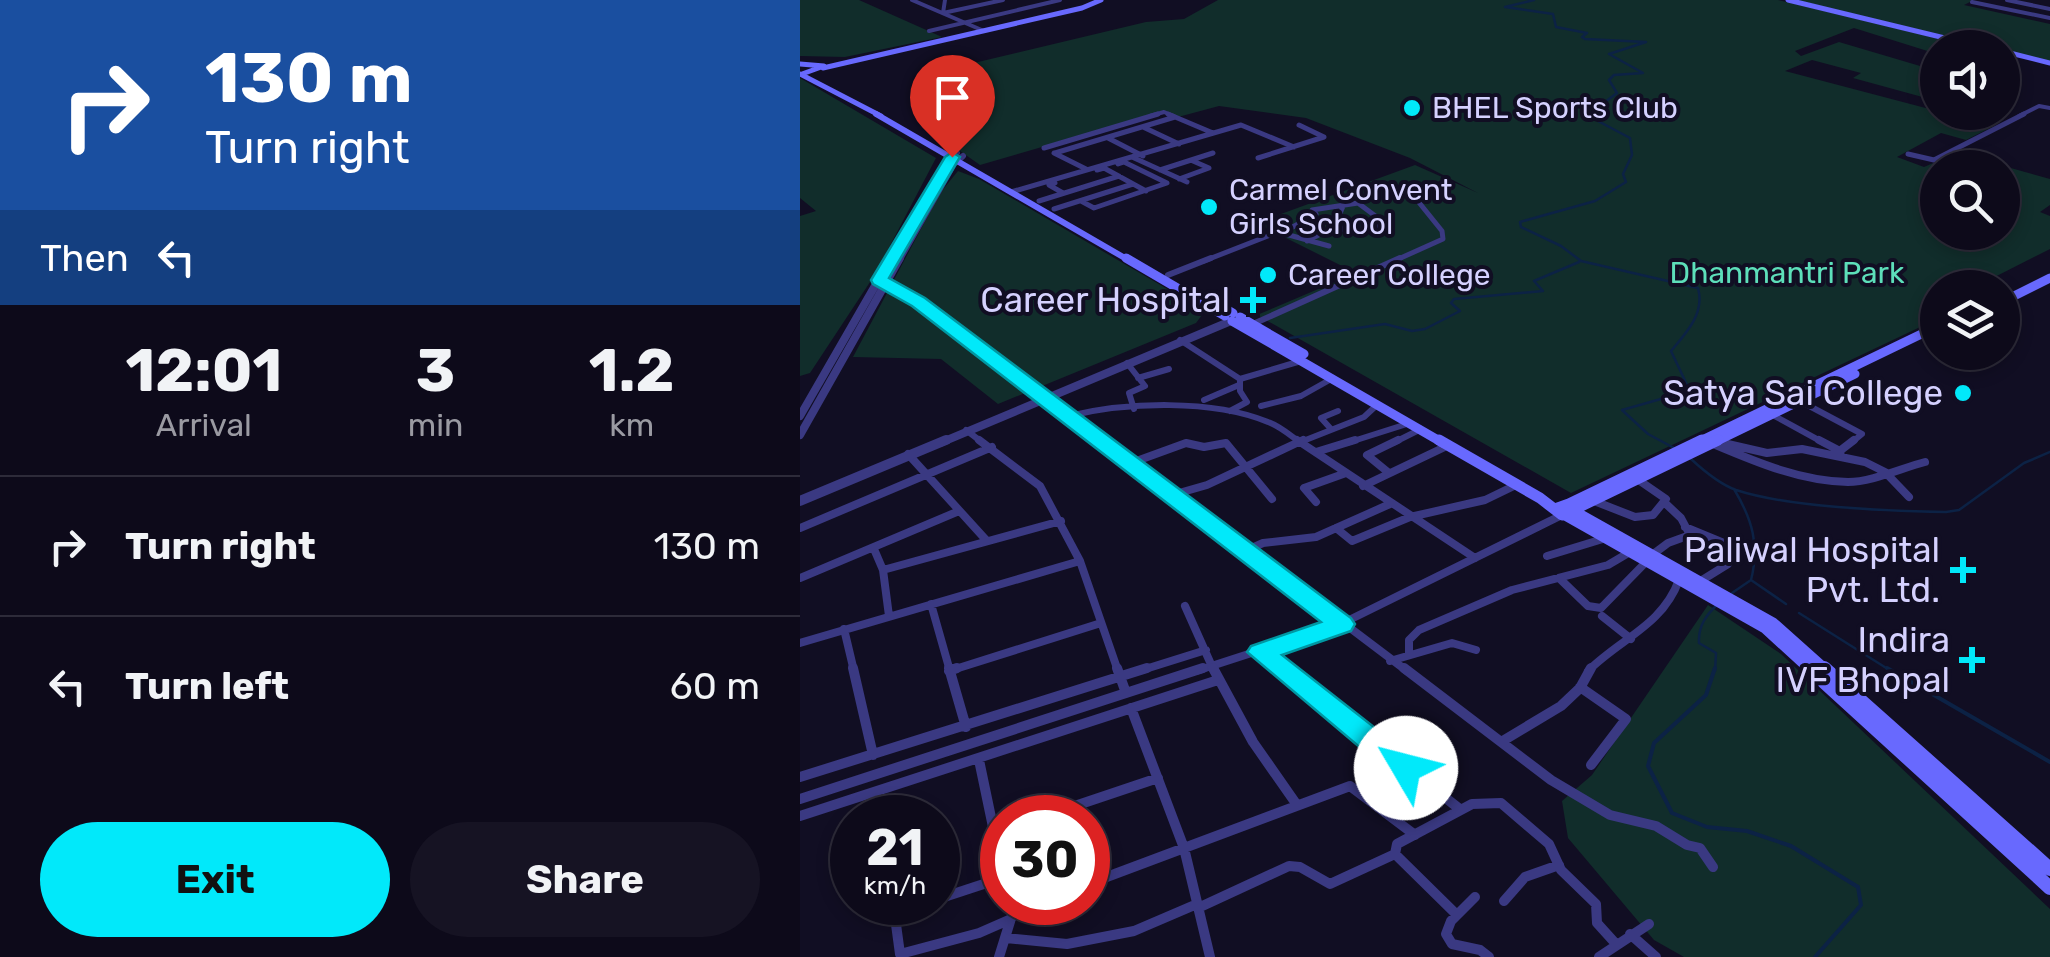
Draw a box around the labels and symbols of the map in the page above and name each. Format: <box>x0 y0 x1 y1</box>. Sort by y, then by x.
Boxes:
pin <box>910 55 995 158</box>
place label: BHEL Sports Club <box>1432 90 1678 126</box>
marker: BHEL Sports Club <box>1401 97 1423 119</box>
place label: Carmel Convent Girls School <box>1229 172 1453 242</box>
marker: Carmel Convent Girls School <box>1198 196 1220 218</box>
park label: Dhanmantri Park <box>1669 255 1905 291</box>
place label: Career College <box>1288 257 1491 293</box>
marker: Career College <box>1257 264 1279 286</box>
place label: Career Hospital <box>980 279 1230 321</box>
marker: Career Hospital <box>1240 287 1266 313</box>
place label: Satya Sai College <box>1663 372 1943 414</box>
marker: Satya Sai College <box>1952 382 1974 404</box>
place label: Paliwal Hospital Pvt. Ltd. <box>1684 529 1940 611</box>
marker: Paliwal Hospital Pvt. Ltd. <box>1950 557 1976 583</box>
place label: Indira IVF Bhopal <box>1776 619 1950 701</box>
marker: Indira IVF Bhopal <box>1959 647 1985 673</box>
position arrow <box>1354 716 1458 820</box>
speed limit sign: 30 <box>980 795 1110 925</box>

